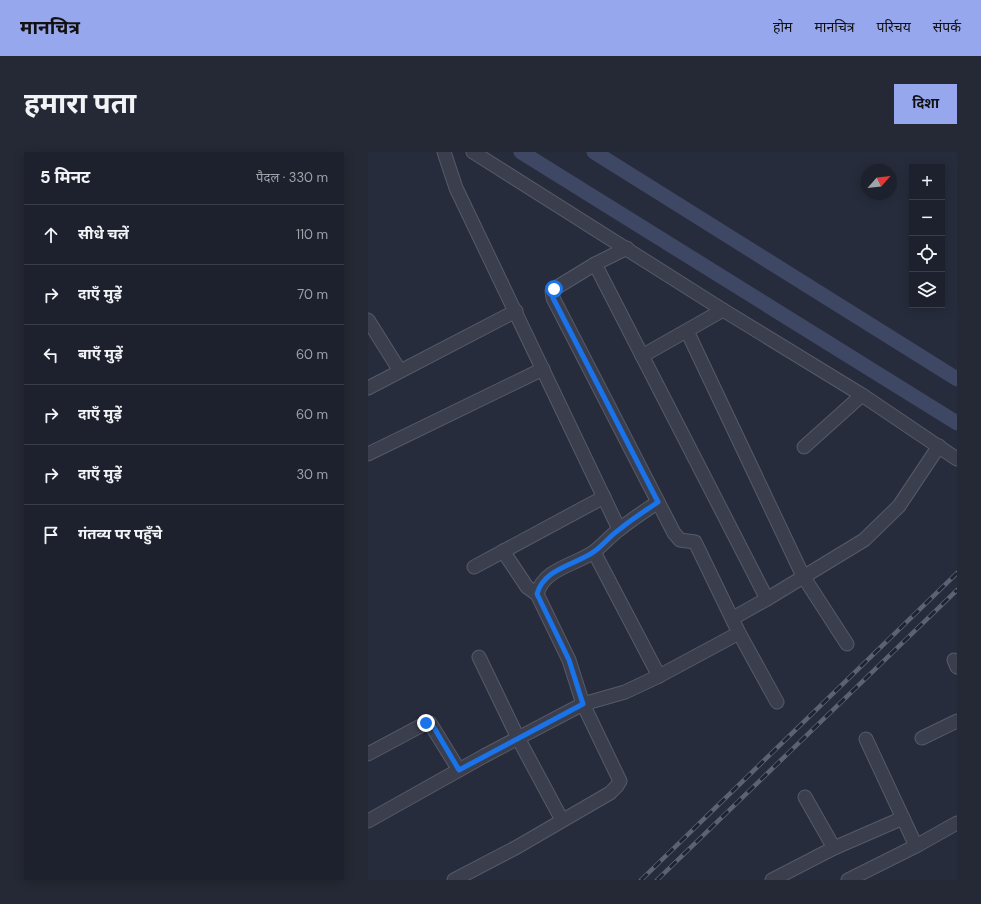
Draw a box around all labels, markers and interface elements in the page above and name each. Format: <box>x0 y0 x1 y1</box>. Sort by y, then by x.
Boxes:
text: मानचित्र <box>20 15 80 40</box>
text: होम <box>773 18 792 36</box>
text: मानचित्र <box>814 18 855 36</box>
text: परिचय <box>877 18 911 36</box>
text: संपर्क <box>933 18 961 36</box>
button: दिशा <box>894 84 957 124</box>
text: हमारा पता <box>24 85 136 122</box>
north arrow <box>861 164 897 200</box>
map controls <box>909 164 945 308</box>
button: + <box>909 164 945 200</box>
text: 5 मिनट <box>40 166 90 188</box>
text: पैदल · 330 m <box>256 169 328 186</box>
button: − <box>909 200 945 236</box>
icon: ahead <box>40 224 62 246</box>
text: सीधे चलें <box>78 224 129 244</box>
text: 110 m <box>296 226 328 243</box>
button: locate <box>909 236 945 272</box>
button: layers <box>909 272 945 308</box>
route start <box>545 280 563 298</box>
icon: right <box>40 284 62 306</box>
text: दाएँ मुड़ें <box>78 284 122 304</box>
text: 70 m <box>297 286 328 303</box>
icon: left <box>40 344 62 366</box>
text: बाएँ मुड़ें <box>78 344 123 364</box>
text: 60 m <box>296 346 328 363</box>
icon: right <box>40 404 62 426</box>
text: दाएँ मुड़ें <box>78 404 122 424</box>
text: 60 m <box>296 406 328 423</box>
icon: right <box>40 464 62 486</box>
text: दाएँ मुड़ें <box>78 464 122 484</box>
text: 30 m <box>296 466 328 483</box>
icon: arrive <box>40 524 62 546</box>
text: गंतव्य पर पहुँचे <box>78 524 162 544</box>
route end <box>417 714 435 732</box>

